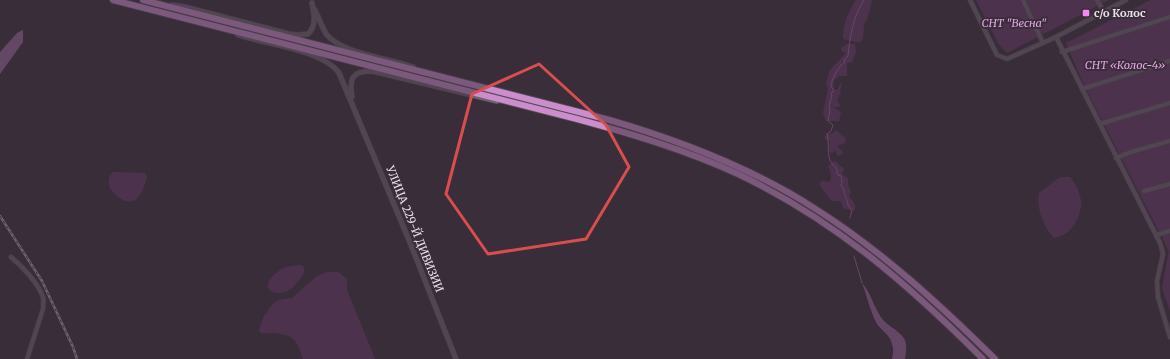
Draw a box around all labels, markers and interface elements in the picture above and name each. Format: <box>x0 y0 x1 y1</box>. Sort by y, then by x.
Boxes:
place label: с/о Колос <box>1094 6 1146 20</box>
marker: с/о Колос <box>1081 8 1091 18</box>
park label: СНТ "Весна" <box>981 16 1047 30</box>
park label: СНТ «Колос-4» <box>1085 58 1165 72</box>
street label: УЛИЦА 229-Й ДИВИЗИИ <box>383 163 447 294</box>

